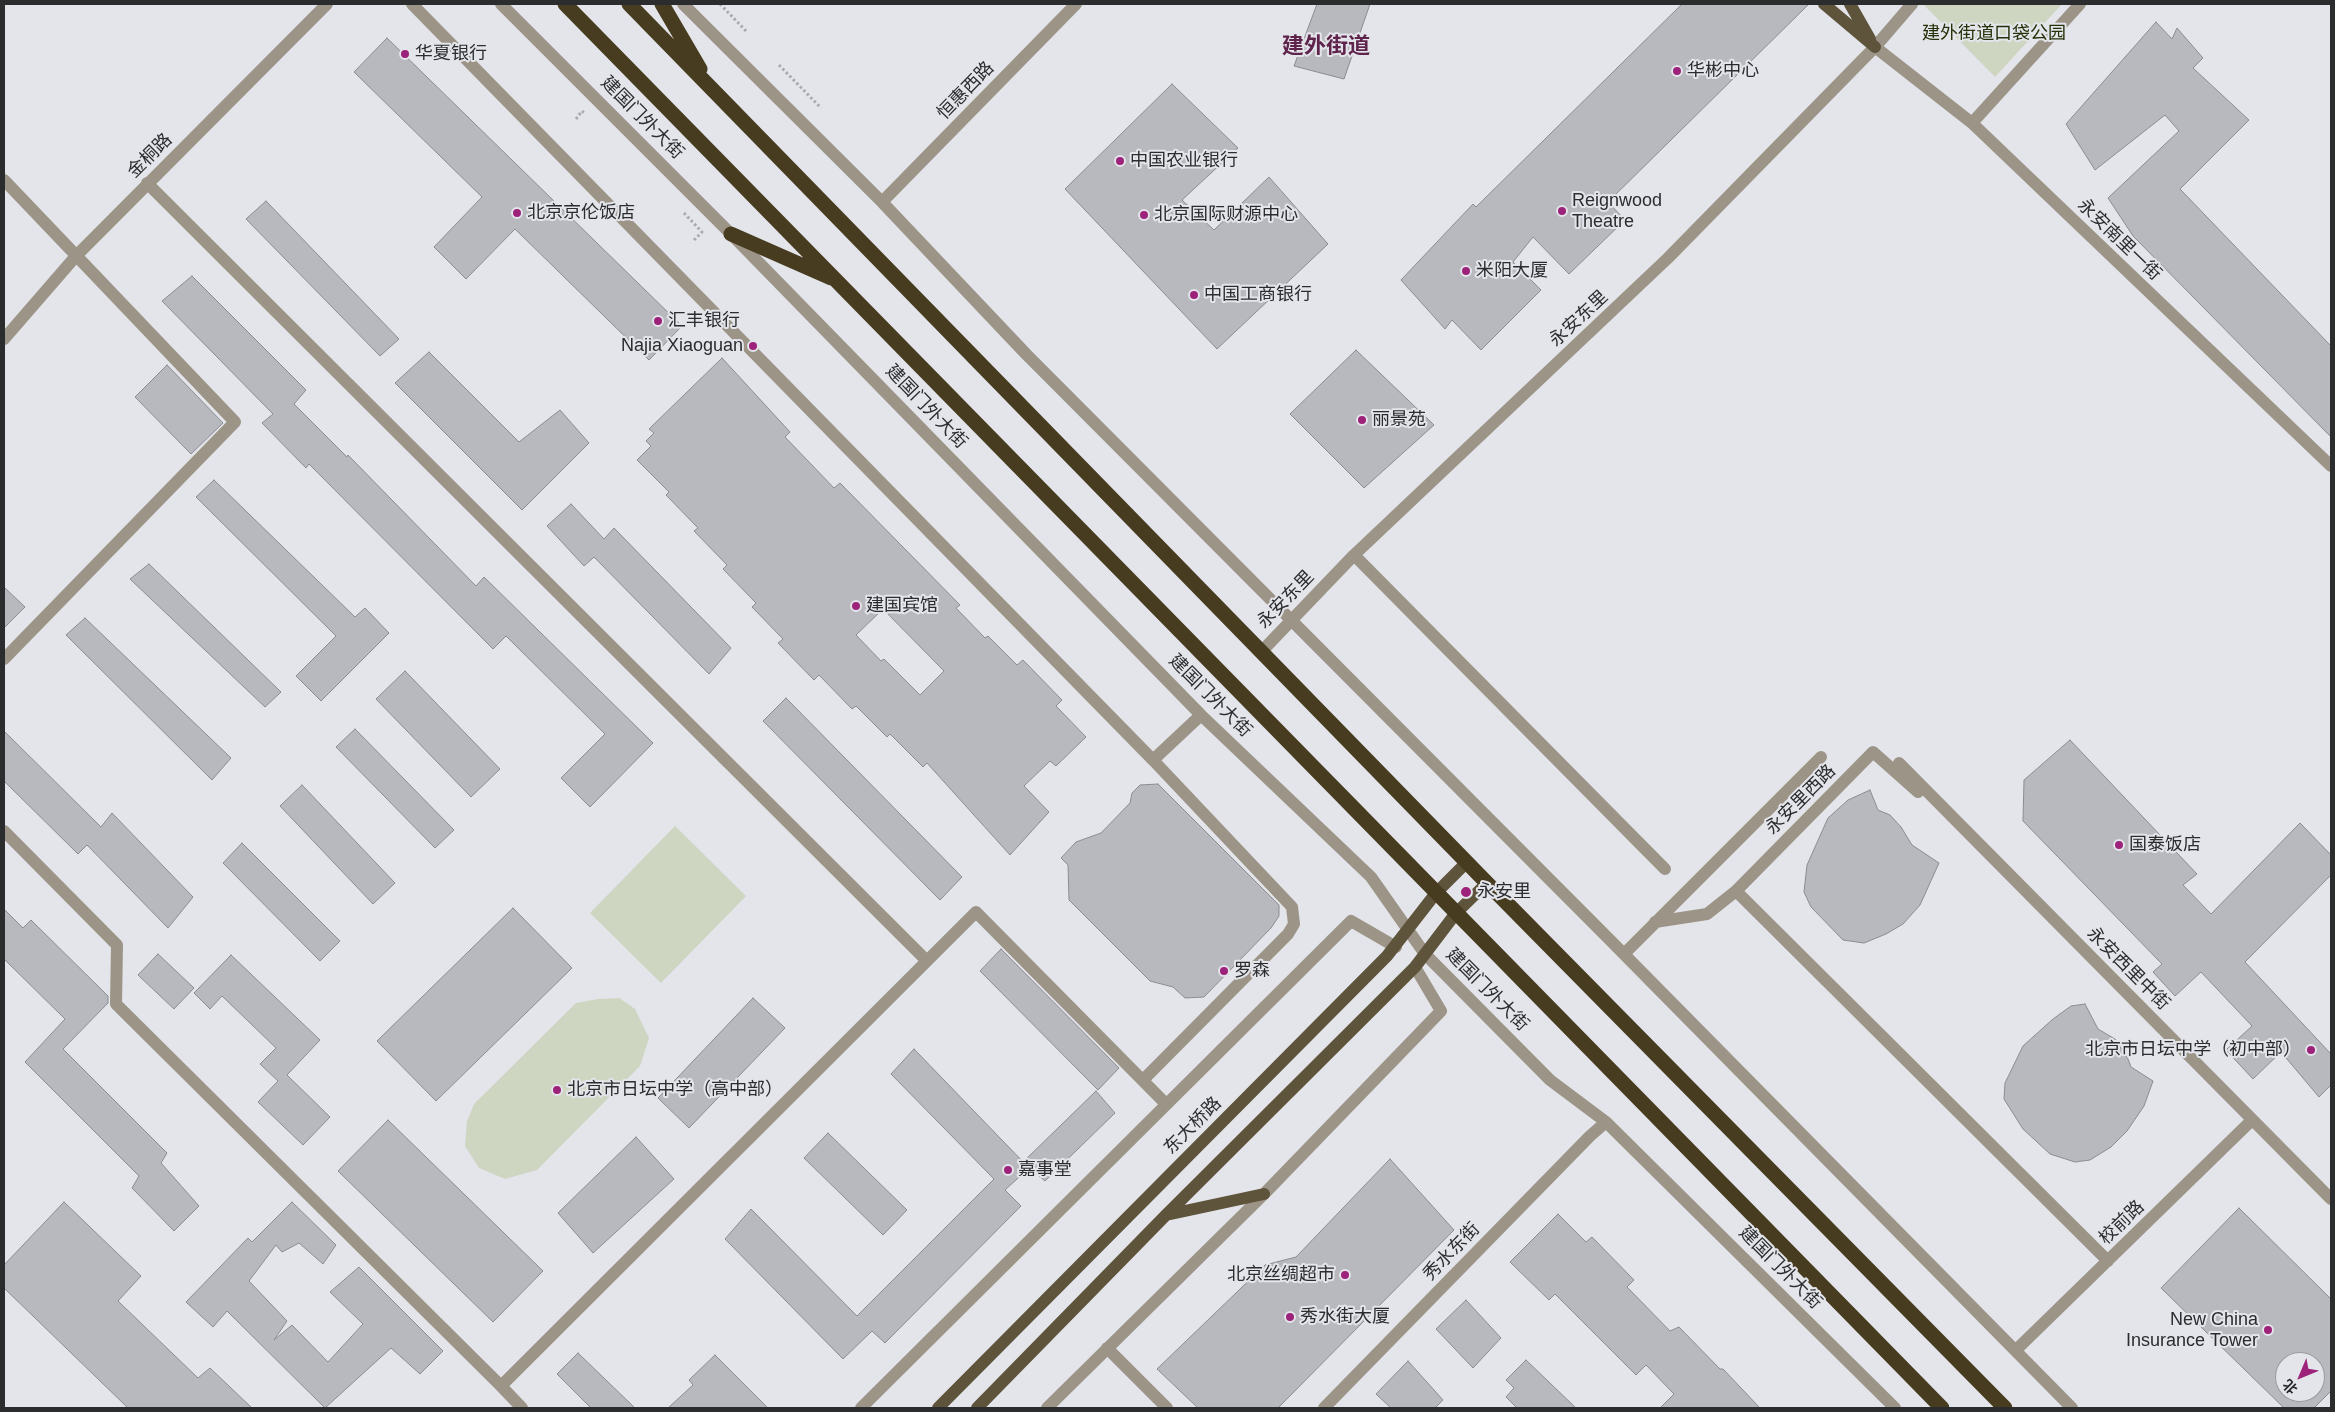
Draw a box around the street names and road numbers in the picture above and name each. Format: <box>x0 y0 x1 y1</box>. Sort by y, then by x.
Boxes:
street label: 恒惠西路 <box>933 58 999 124</box>
street label: 建国门外大街 <box>596 72 688 164</box>
street label: 金桐路 <box>123 129 177 183</box>
street label: 永安南里一街 <box>2073 195 2165 285</box>
street label: 永安东里 <box>1545 287 1613 351</box>
street label: 建国门外大街 <box>881 361 971 453</box>
street label: 永安东里 <box>1253 567 1319 633</box>
street label: 建国门外大街 <box>1164 650 1256 742</box>
street label: 永安里西路 <box>1762 761 1840 839</box>
street label: 永安西里中街 <box>2082 923 2174 1015</box>
street label: 建国门外大街 <box>1441 944 1533 1036</box>
street label: 东大桥路 <box>1160 1093 1226 1159</box>
street label: 校前路 <box>2095 1196 2149 1250</box>
street label: 秀水东街 <box>1419 1219 1485 1285</box>
street label: 建国门外大街 <box>1734 1222 1826 1314</box>

